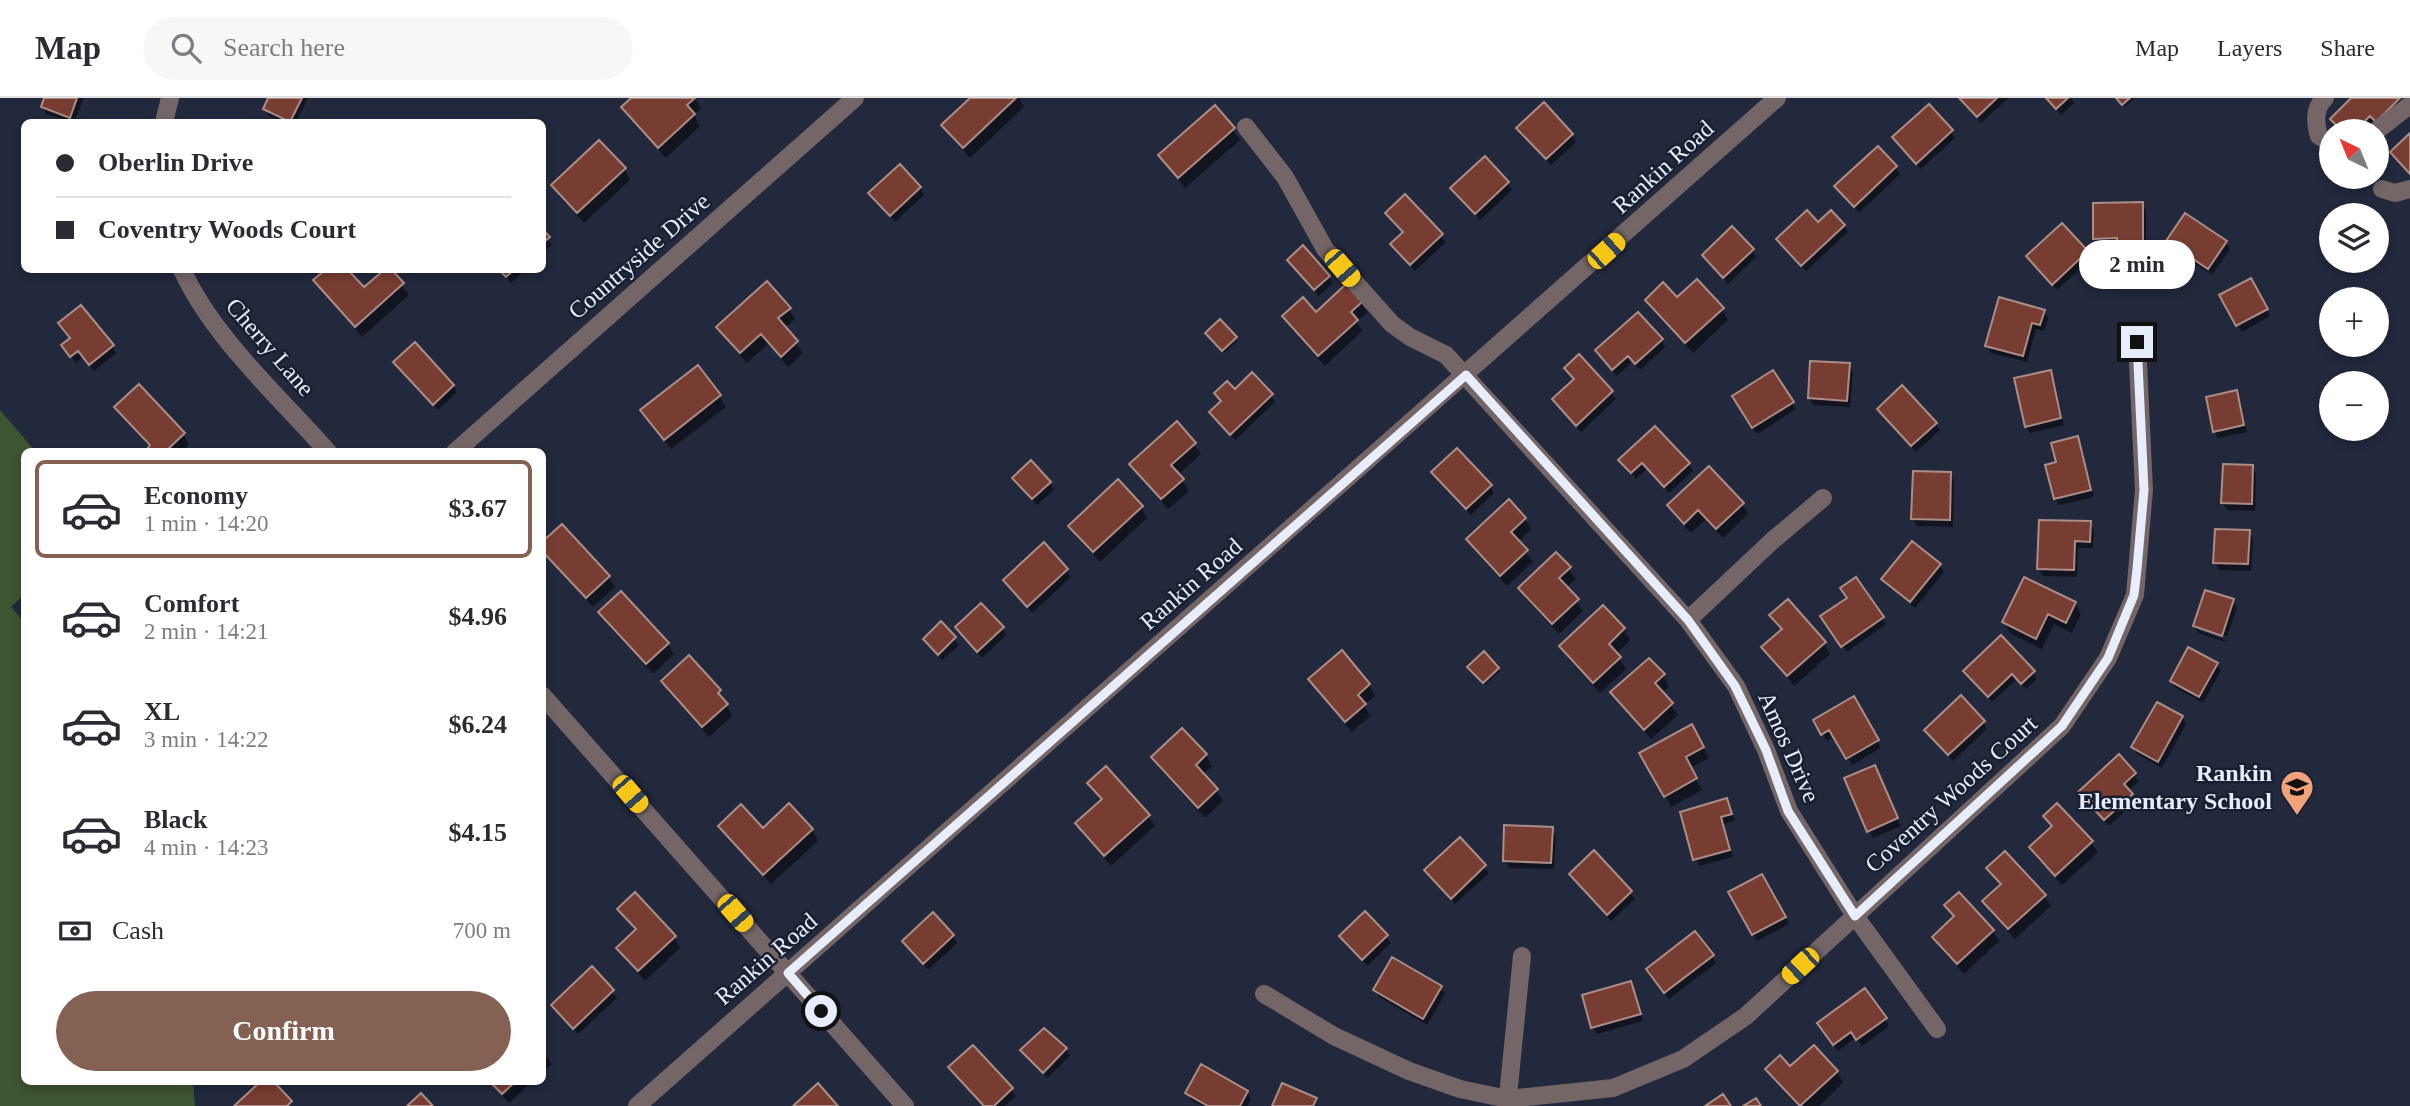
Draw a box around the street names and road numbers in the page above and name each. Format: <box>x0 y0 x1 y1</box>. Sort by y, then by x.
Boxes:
street label: Rankin Road <box>1607 115 1719 219</box>
street label: Countryside Drive <box>563 188 715 324</box>
street label: Cherry Lane <box>221 293 319 401</box>
street label: Rankin Road <box>1135 533 1247 635</box>
street label: Amos Drive <box>1753 688 1825 806</box>
street label: Coventry Woods Court <box>1860 710 2042 878</box>
street label: Rankin Road <box>710 908 822 1010</box>

